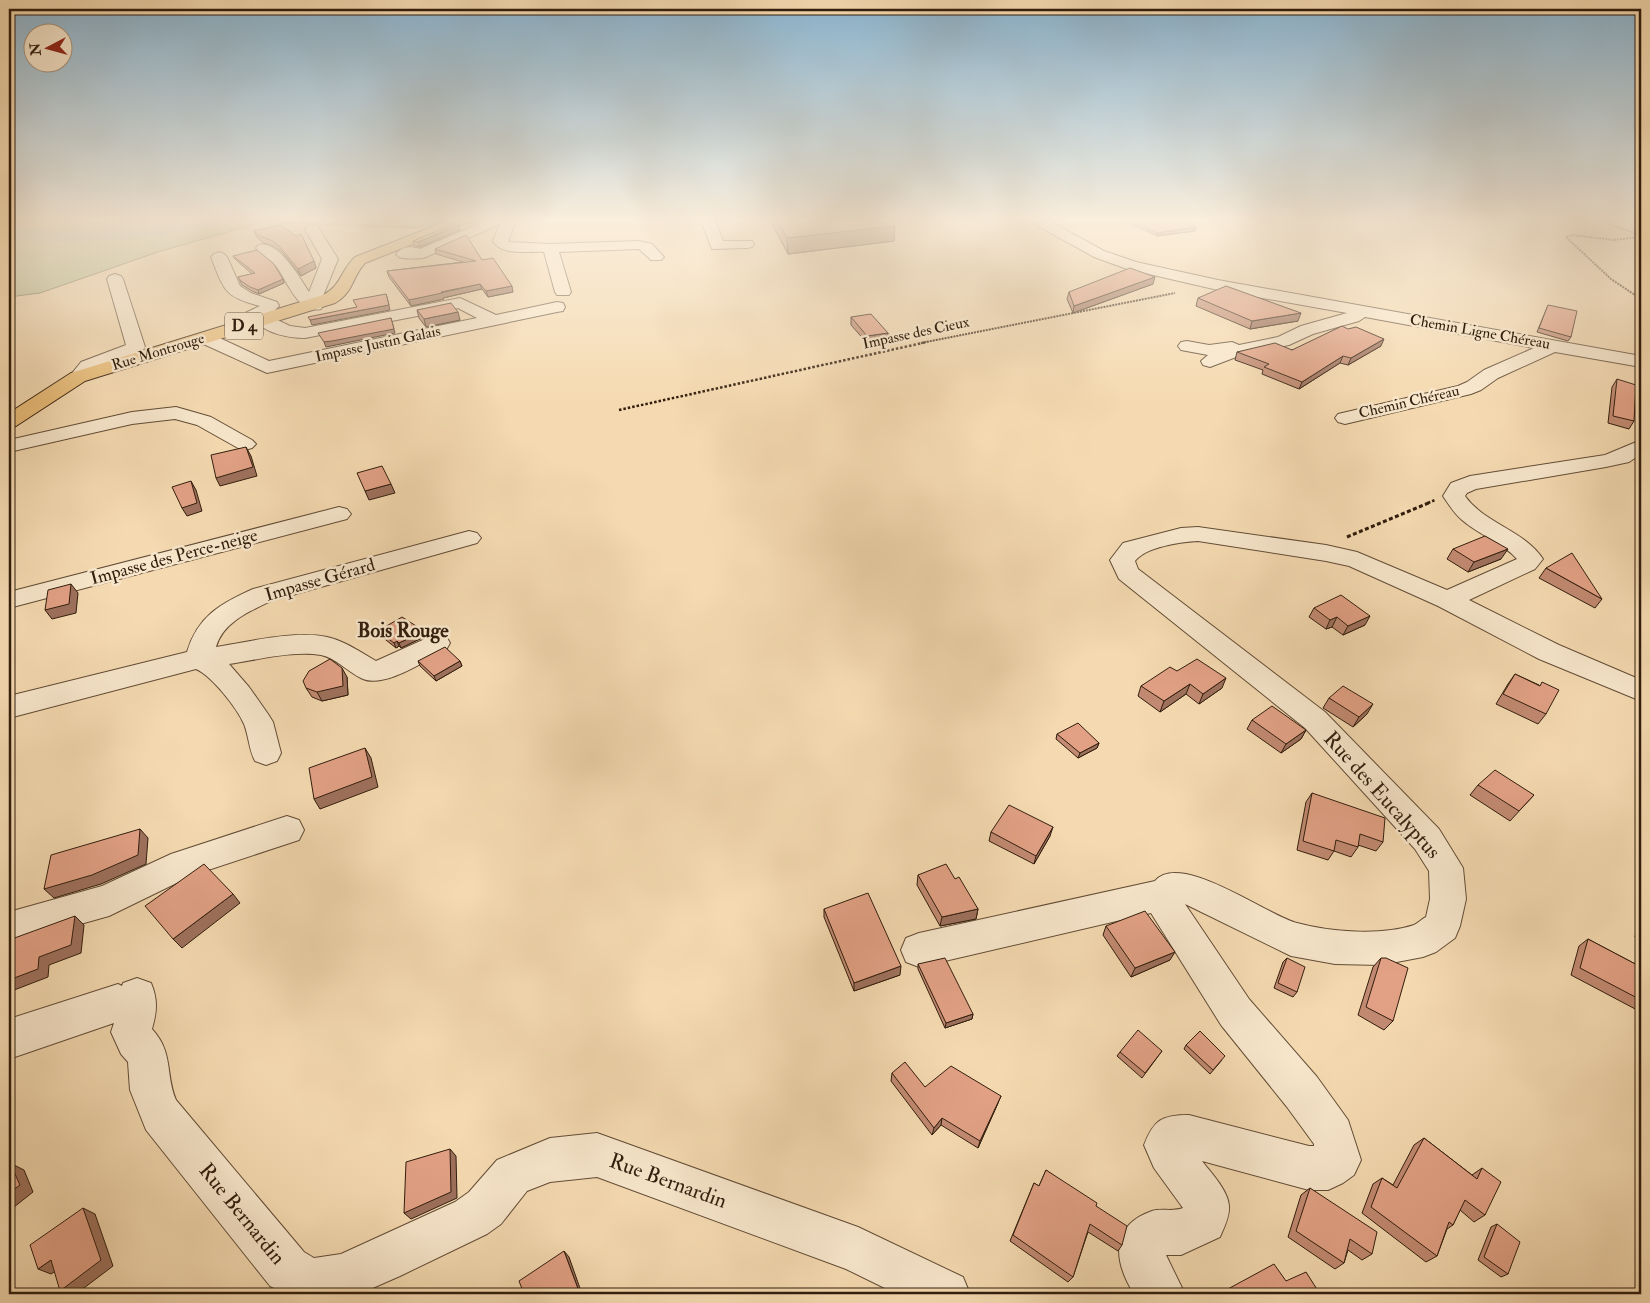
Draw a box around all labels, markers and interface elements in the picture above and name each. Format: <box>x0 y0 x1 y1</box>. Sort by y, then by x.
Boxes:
north arrow <box>22 22 72 72</box>
text: N <box>26 42 45 57</box>
street label: Chemin Ligne Chéreau <box>1408 310 1552 354</box>
road number: D 4 <box>225 312 263 340</box>
street label: Impasse des Cieux <box>861 312 972 355</box>
street label: Impasse Justin Galais <box>314 321 443 368</box>
street label: Rue Montrouge <box>109 329 207 375</box>
street label: Chemin Chéreau <box>1357 381 1461 423</box>
street label: Impasse des Perce-neige <box>88 523 261 590</box>
street label: Impasse Gérard <box>262 553 378 607</box>
district label: Bois Rouge <box>357 618 449 644</box>
street label: Rue des Eucalyptus <box>1318 725 1446 865</box>
street label: Rue Bernardin <box>606 1147 731 1215</box>
street label: Rue Bernardin <box>193 1158 291 1270</box>

